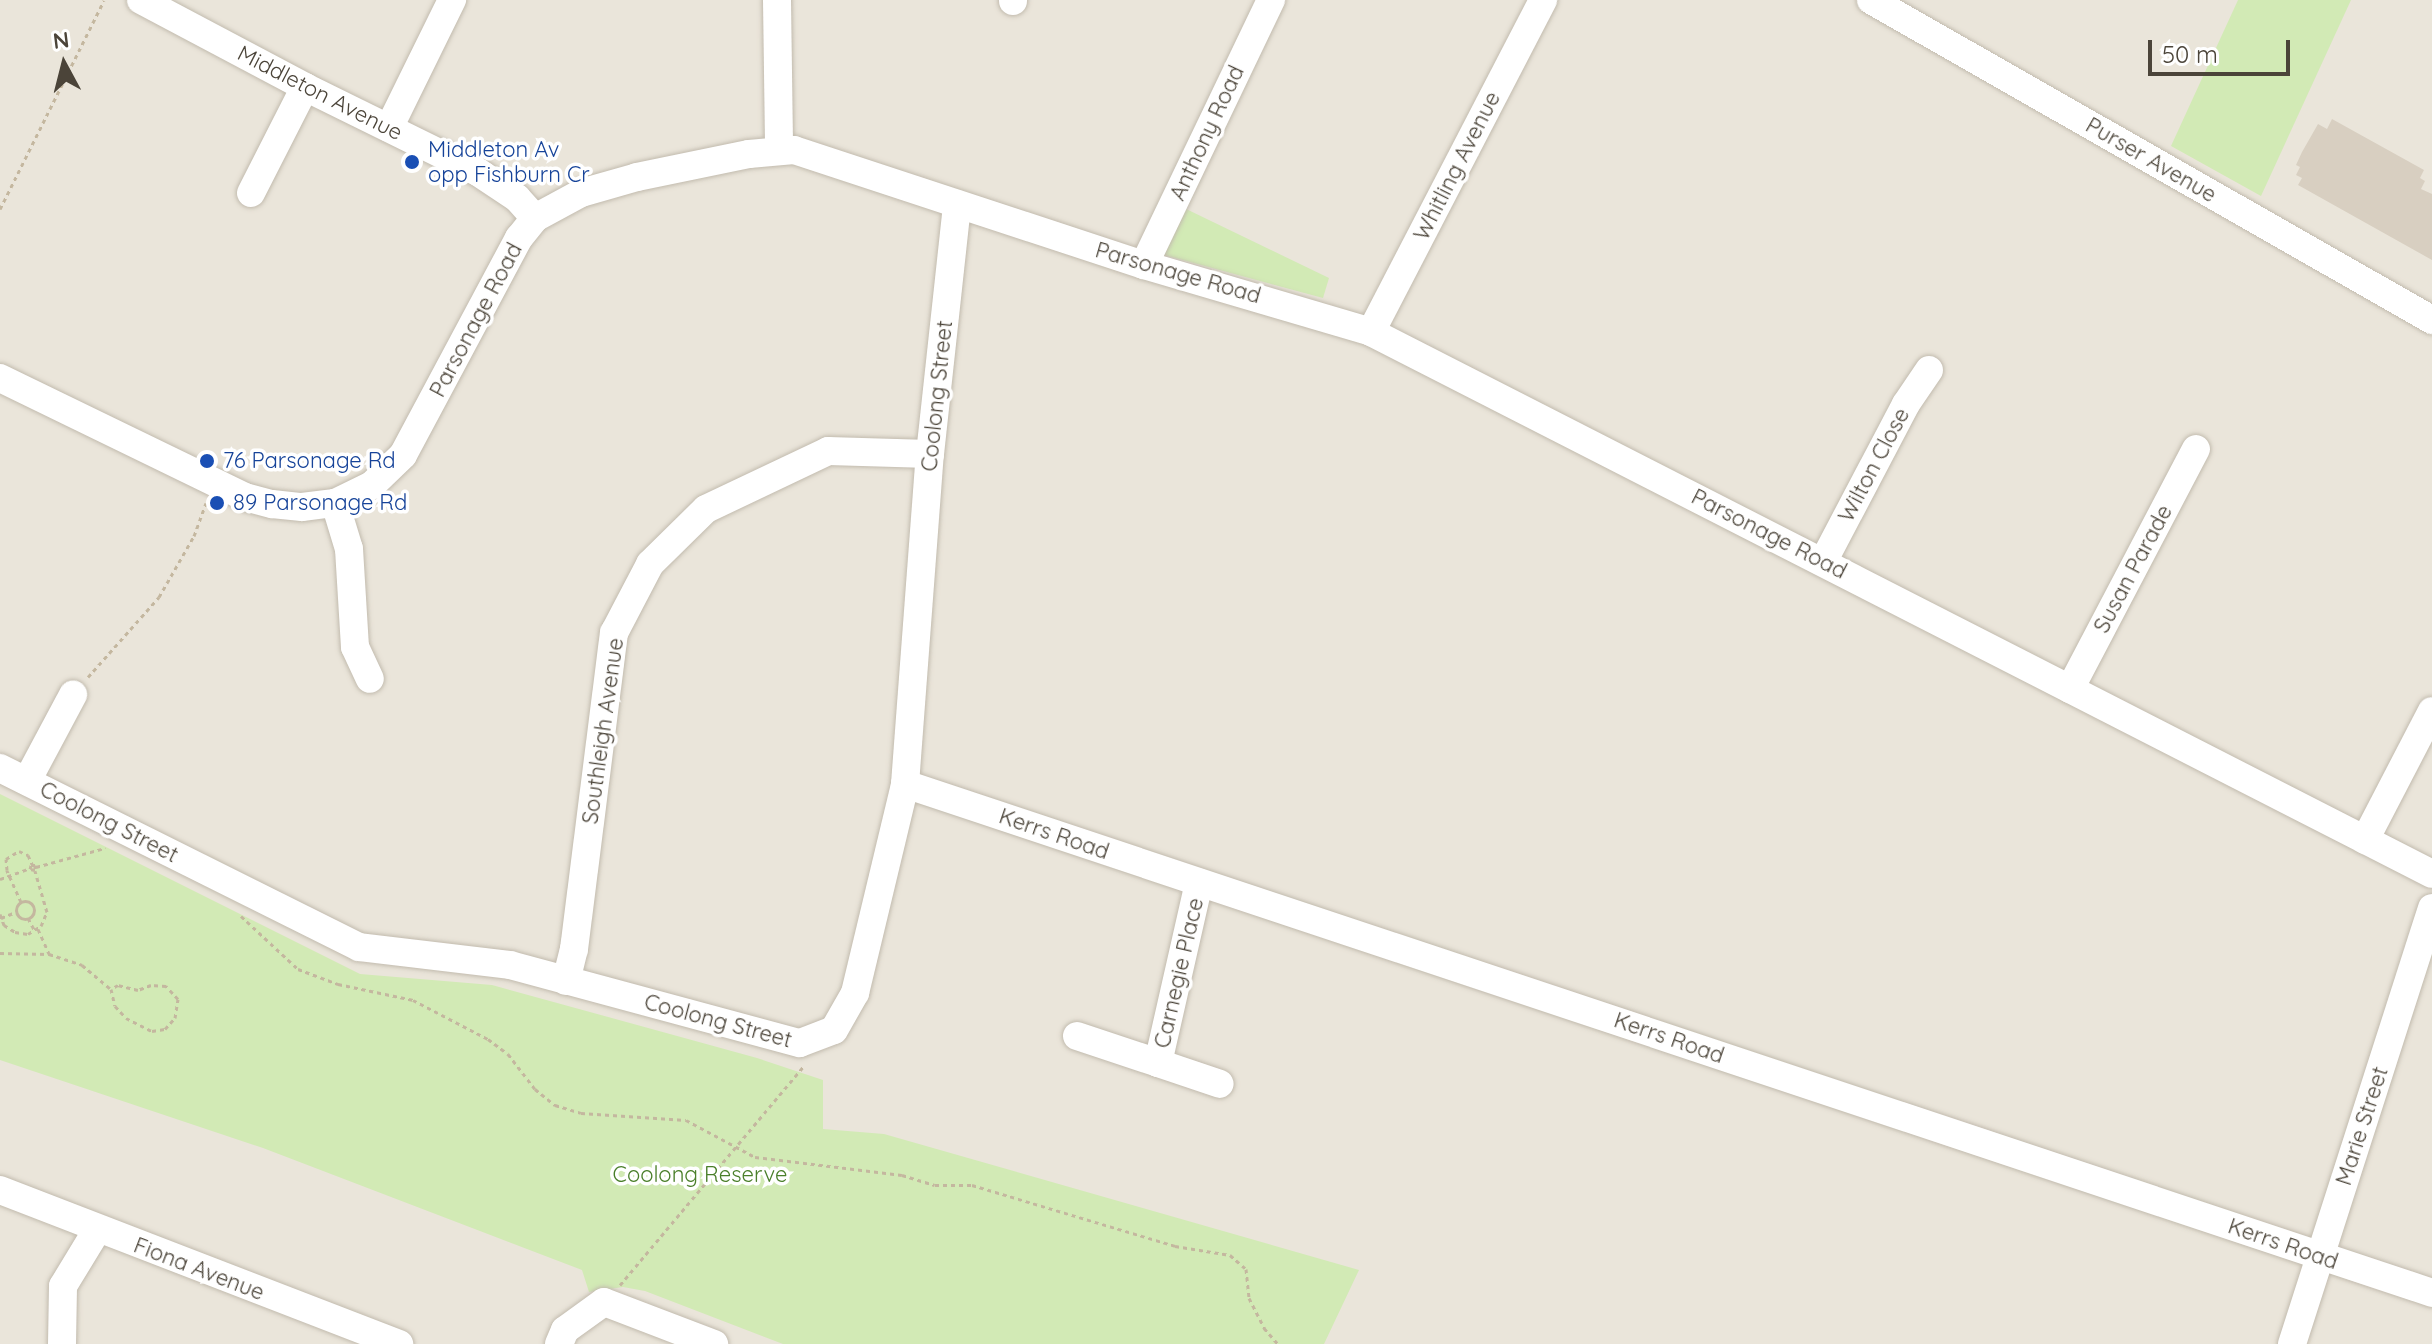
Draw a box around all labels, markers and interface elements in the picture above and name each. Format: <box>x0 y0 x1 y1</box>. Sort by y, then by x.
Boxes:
north arrow <box>24 24 104 104</box>
scale bar <box>2152 24 2294 74</box>
text: N <box>51 25 71 55</box>
text: 50 m <box>2162 39 2218 69</box>
street label: Middleton Avenue <box>233 40 407 146</box>
street label: Anthony Road <box>1164 61 1250 205</box>
street label: Whitling Avenue <box>1408 87 1506 245</box>
street label: Purser Avenue <box>2081 112 2221 208</box>
place label: Middleton Av opp Fishburn Cr <box>428 136 590 188</box>
marker: Middleton Av opp Fishburn Cr <box>403 153 421 171</box>
street label: Parsonage Road <box>1092 237 1264 309</box>
street label: Parsonage Road <box>424 238 528 402</box>
street label: Coolong Street <box>916 319 958 473</box>
street label: Wilton Close <box>1833 403 1915 527</box>
place label: 76 Parsonage Rd <box>223 448 396 474</box>
marker: 76 Parsonage Rd <box>198 452 216 470</box>
street label: Parsonage Road <box>1687 483 1851 585</box>
place label: 89 Parsonage Rd <box>233 490 407 516</box>
marker: 89 Parsonage Rd <box>208 494 226 512</box>
street label: Susan Parade <box>2088 501 2178 637</box>
street label: Southleigh Avenue <box>577 636 629 826</box>
street label: Coolong Street <box>35 776 183 868</box>
street label: Kerrs Road <box>995 803 1113 865</box>
street label: Carnegie Place <box>1149 895 1209 1051</box>
street label: Coolong Street <box>641 989 795 1053</box>
street label: Kerrs Road <box>1610 1007 1728 1069</box>
street label: Marie Street <box>2330 1063 2394 1189</box>
park label: Coolong Reserve <box>613 1162 787 1188</box>
street label: Kerrs Road <box>2224 1213 2342 1275</box>
street label: Fiona Avenue <box>130 1232 268 1306</box>

